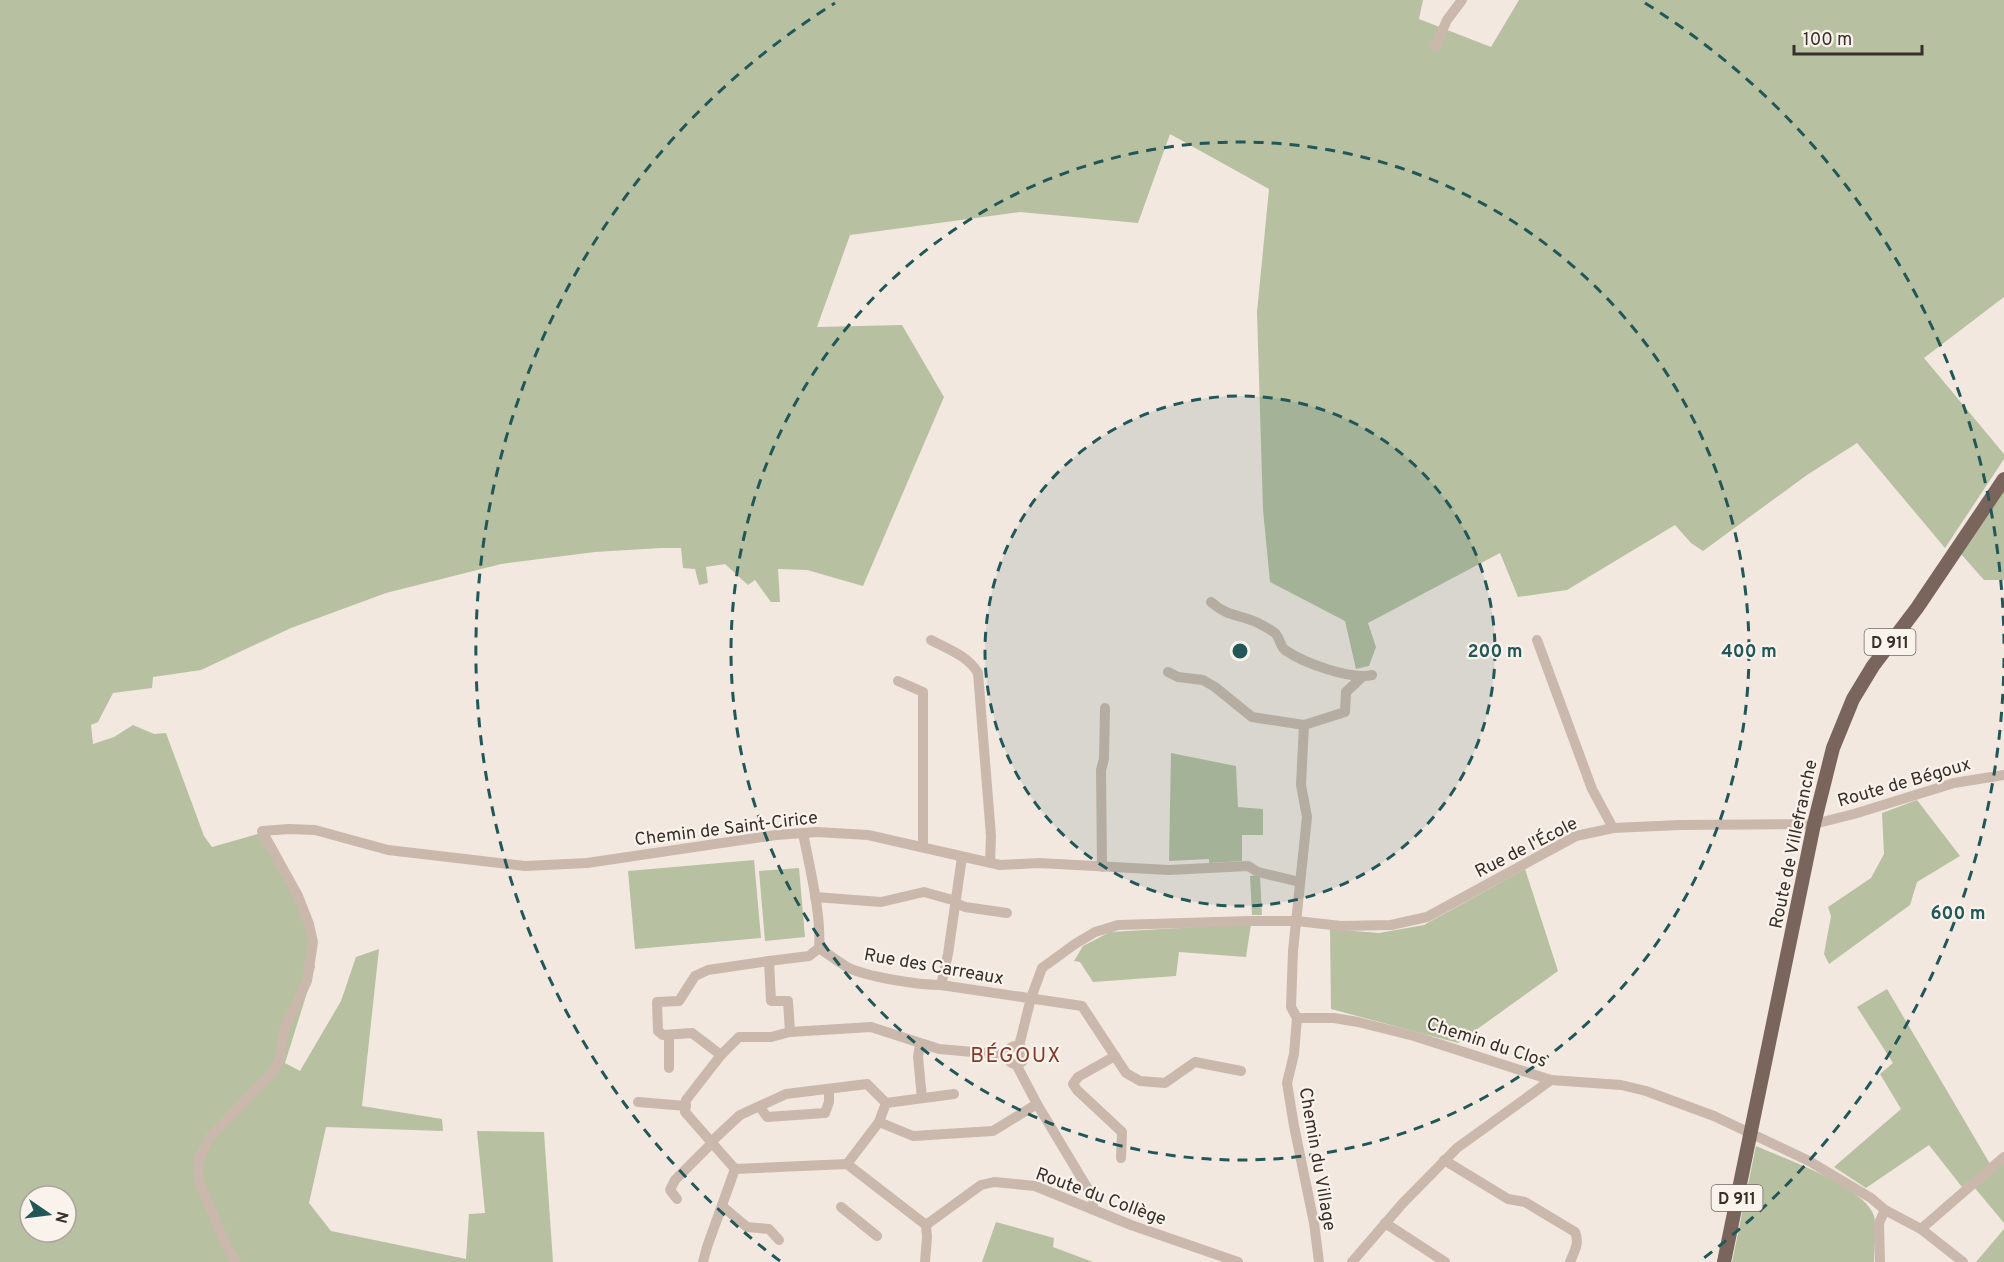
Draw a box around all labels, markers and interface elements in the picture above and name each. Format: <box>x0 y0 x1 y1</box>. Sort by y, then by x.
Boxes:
scale bar <box>1794 18 1922 56</box>
text: 100 m <box>1803 29 1852 52</box>
road number: D 911 <box>1864 629 1916 655</box>
centre of rings <box>1230 641 1250 661</box>
text: 200 m <box>1467 641 1523 664</box>
text: 400 m <box>1721 641 1777 664</box>
street label: Route de Bégoux <box>1835 753 1974 813</box>
street label: Route de Villefranche <box>1765 758 1824 931</box>
street label: Chemin de Saint-Cirice <box>633 807 819 852</box>
street label: Rue de l'École <box>1471 811 1582 884</box>
text: 600 m <box>1930 903 1986 926</box>
street label: Rue des Carreaux <box>862 944 1005 991</box>
street label: Chemin du Clos <box>1423 1013 1550 1074</box>
district label: BÉGOUX <box>970 1042 1062 1070</box>
street label: Chemin du Village <box>1293 1086 1340 1233</box>
street label: Route du Collège <box>1032 1163 1169 1232</box>
north arrow <box>18 1184 78 1244</box>
road number: D 911 <box>1712 1185 1762 1211</box>
text: N <box>50 1209 72 1225</box>

